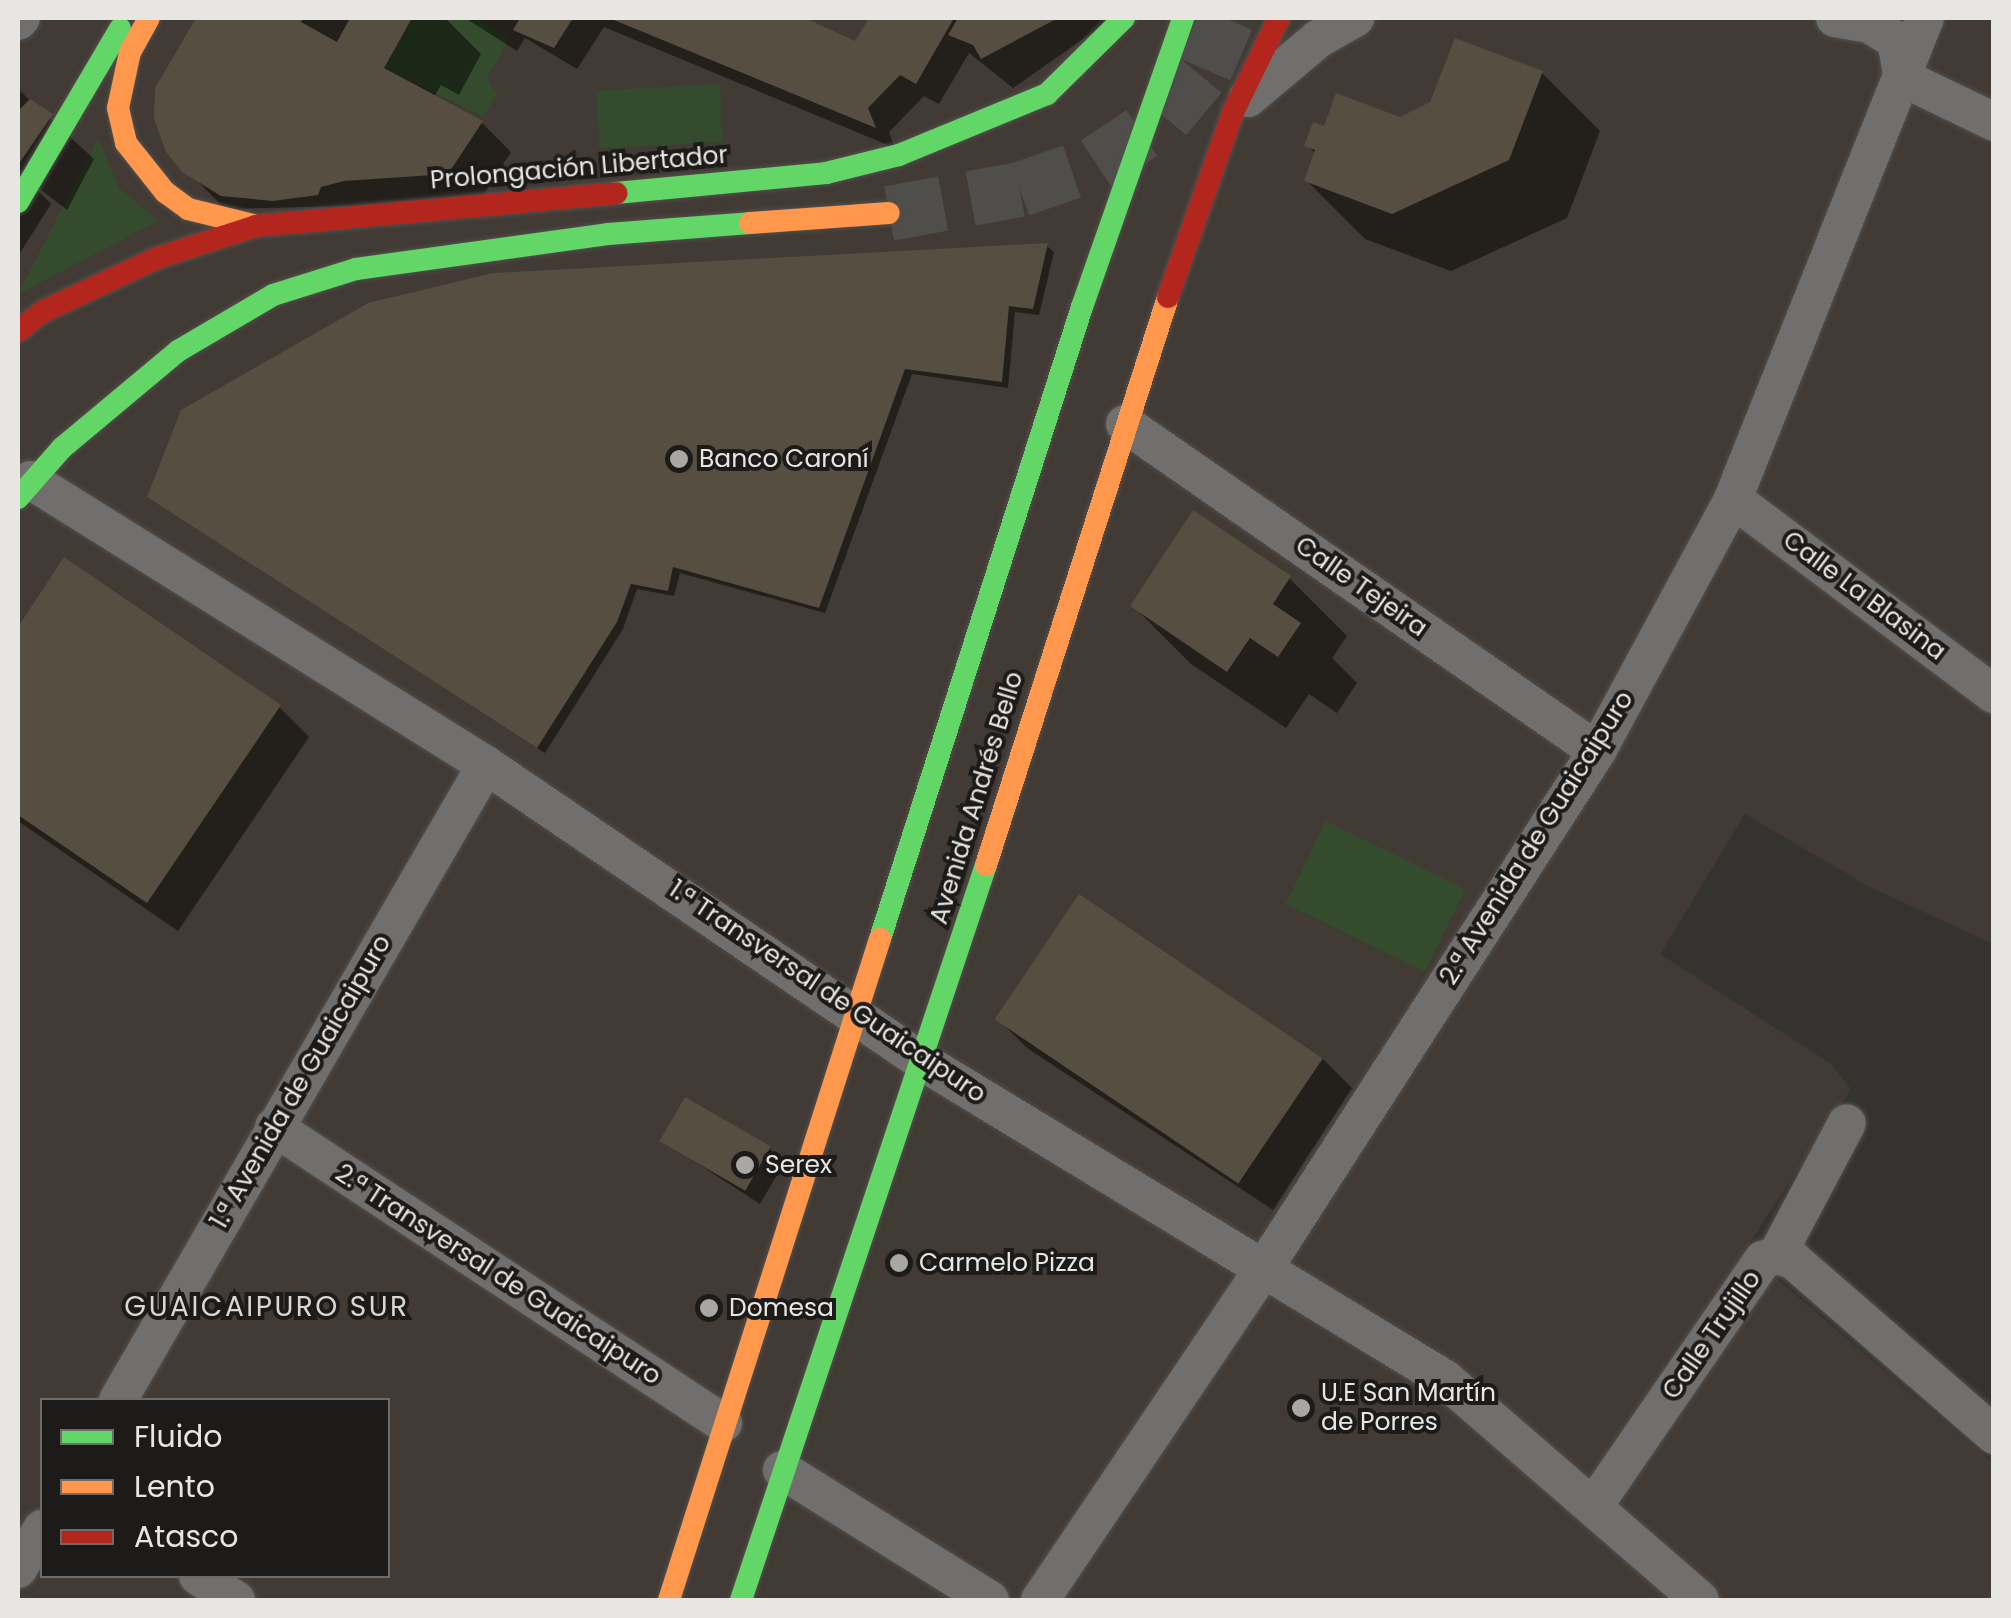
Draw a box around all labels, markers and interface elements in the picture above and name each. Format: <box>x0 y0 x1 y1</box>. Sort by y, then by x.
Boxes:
street label: Prolongación Libertador <box>429 140 729 196</box>
place label: Banco Caroní <box>699 444 869 474</box>
marker: Banco Caroní <box>668 448 690 470</box>
street label: Calle La Blasina <box>1777 525 1951 667</box>
street label: Calle Tejeira <box>1289 531 1433 643</box>
street label: Avenida Andrés Bello <box>924 668 1030 928</box>
street label: 2.ª Avenida de Guaicaipuro <box>1434 686 1640 990</box>
street label: 1.ª Transversal de Guaicaipuro <box>663 875 991 1109</box>
street label: 1.ª Avenida de Guaicaipuro <box>204 930 398 1234</box>
place label: Serex <box>765 1150 832 1180</box>
marker: Serex <box>734 1154 756 1176</box>
street label: 2.ª Transversal de Guaicaipuro <box>330 1158 666 1392</box>
place label: Carmelo Pizza <box>919 1248 1095 1278</box>
marker: Carmelo Pizza <box>888 1252 910 1274</box>
street label: Calle Trujillo <box>1657 1265 1767 1405</box>
district label: GUAICAIPURO SUR <box>124 1290 410 1324</box>
place label: Domesa <box>729 1293 834 1323</box>
marker: Domesa <box>698 1297 720 1319</box>
place label: U.E San Martín de Porres <box>1321 1379 1496 1438</box>
marker: U.E San Martín de Porres <box>1290 1397 1312 1419</box>
legend <box>40 1398 390 1578</box>
text: Fluido <box>134 1415 223 1458</box>
text: Lento <box>134 1465 215 1508</box>
text: Atasco <box>134 1515 239 1558</box>

